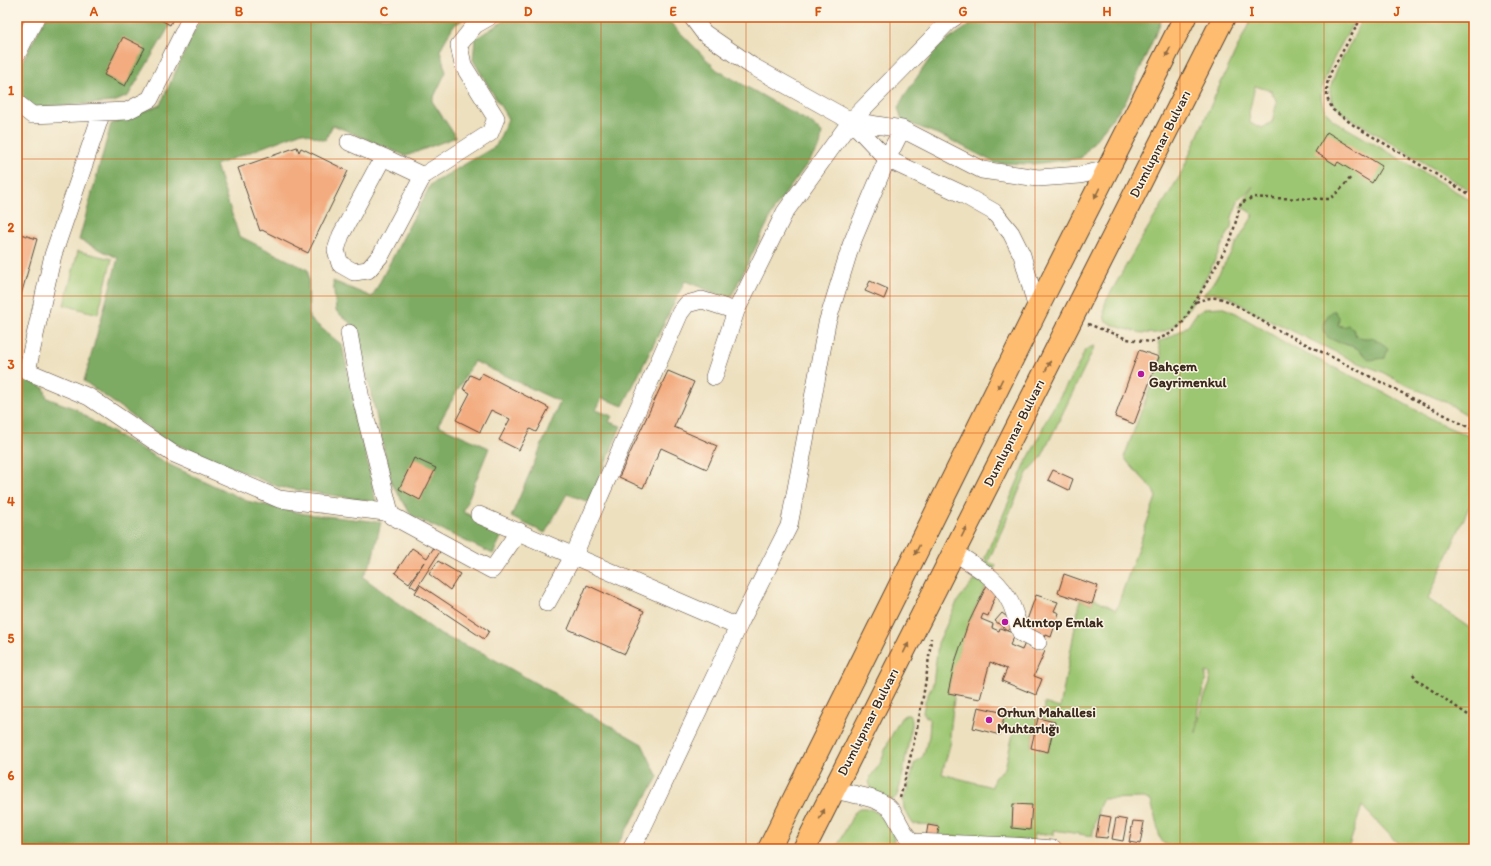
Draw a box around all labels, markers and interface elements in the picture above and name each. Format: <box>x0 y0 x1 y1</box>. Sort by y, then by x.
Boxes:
text: A <box>89 4 99 19</box>
text: B <box>235 4 244 19</box>
text: C <box>380 4 389 19</box>
text: D <box>524 4 533 19</box>
text: E <box>669 4 677 19</box>
text: F <box>815 4 822 19</box>
text: G <box>959 4 968 19</box>
text: H <box>1103 4 1112 19</box>
text: I <box>1250 4 1255 19</box>
text: J <box>1393 4 1401 19</box>
one-way arrow <box>1165 46 1171 58</box>
text: 1 <box>8 83 14 98</box>
street label: Dumlupınar Bulvarı <box>1126 87 1194 201</box>
one-way arrow <box>1094 187 1100 199</box>
text: 2 <box>8 220 15 235</box>
text: 3 <box>7 357 15 372</box>
place label: Bahçem Gayrimenkul <box>1149 358 1228 391</box>
one-way arrow <box>1045 360 1051 372</box>
marker: Bahçem Gayrimenkul <box>1136 369 1146 379</box>
street label: Dumlupınar Bulvarı <box>980 376 1048 490</box>
one-way arrow <box>997 378 1003 390</box>
text: 4 <box>7 494 15 509</box>
one-way arrow <box>961 526 967 538</box>
one-way arrow <box>914 545 920 556</box>
place label: Altıntop Emlak <box>1012 614 1104 631</box>
marker: Altıntop Emlak <box>1000 617 1010 627</box>
text: 5 <box>8 631 15 646</box>
one-way arrow <box>902 642 909 654</box>
street label: Dumlupınar Bulvarı <box>834 665 902 779</box>
place label: Orhun Mahallesi Muhtarlığı <box>997 704 1096 737</box>
marker: Orhun Mahallesi Muhtarlığı <box>984 715 994 725</box>
text: 6 <box>8 768 15 783</box>
one-way arrow <box>819 808 825 820</box>

